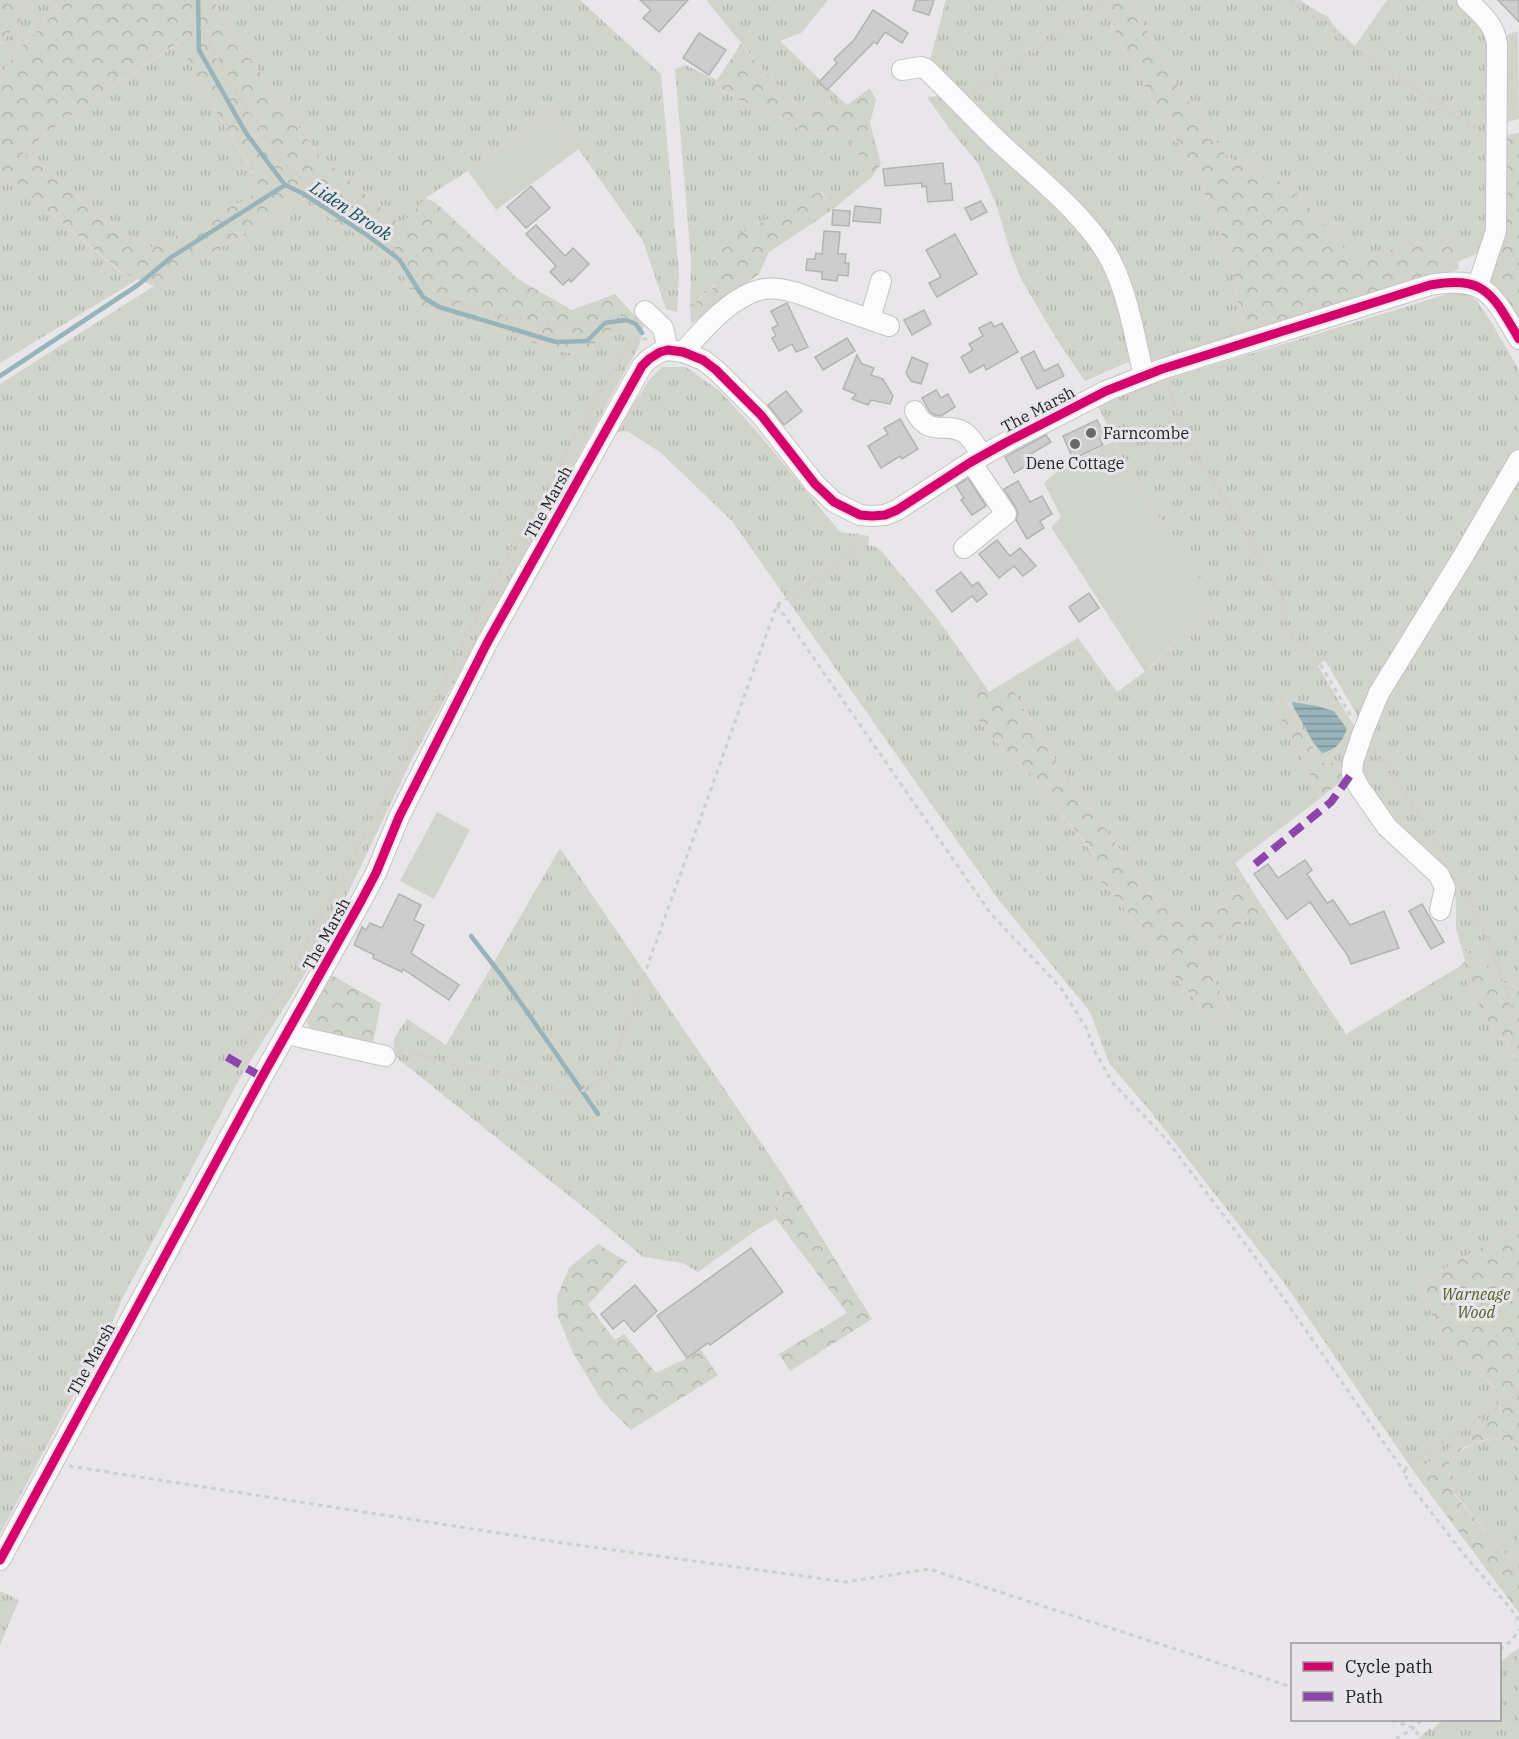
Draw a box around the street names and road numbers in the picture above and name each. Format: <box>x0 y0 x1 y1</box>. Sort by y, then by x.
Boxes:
street label: The Marsh <box>998 381 1078 437</box>
street label: The Marsh <box>520 462 576 542</box>
street label: The Marsh <box>298 894 354 974</box>
street label: The Marsh <box>63 1319 119 1399</box>

